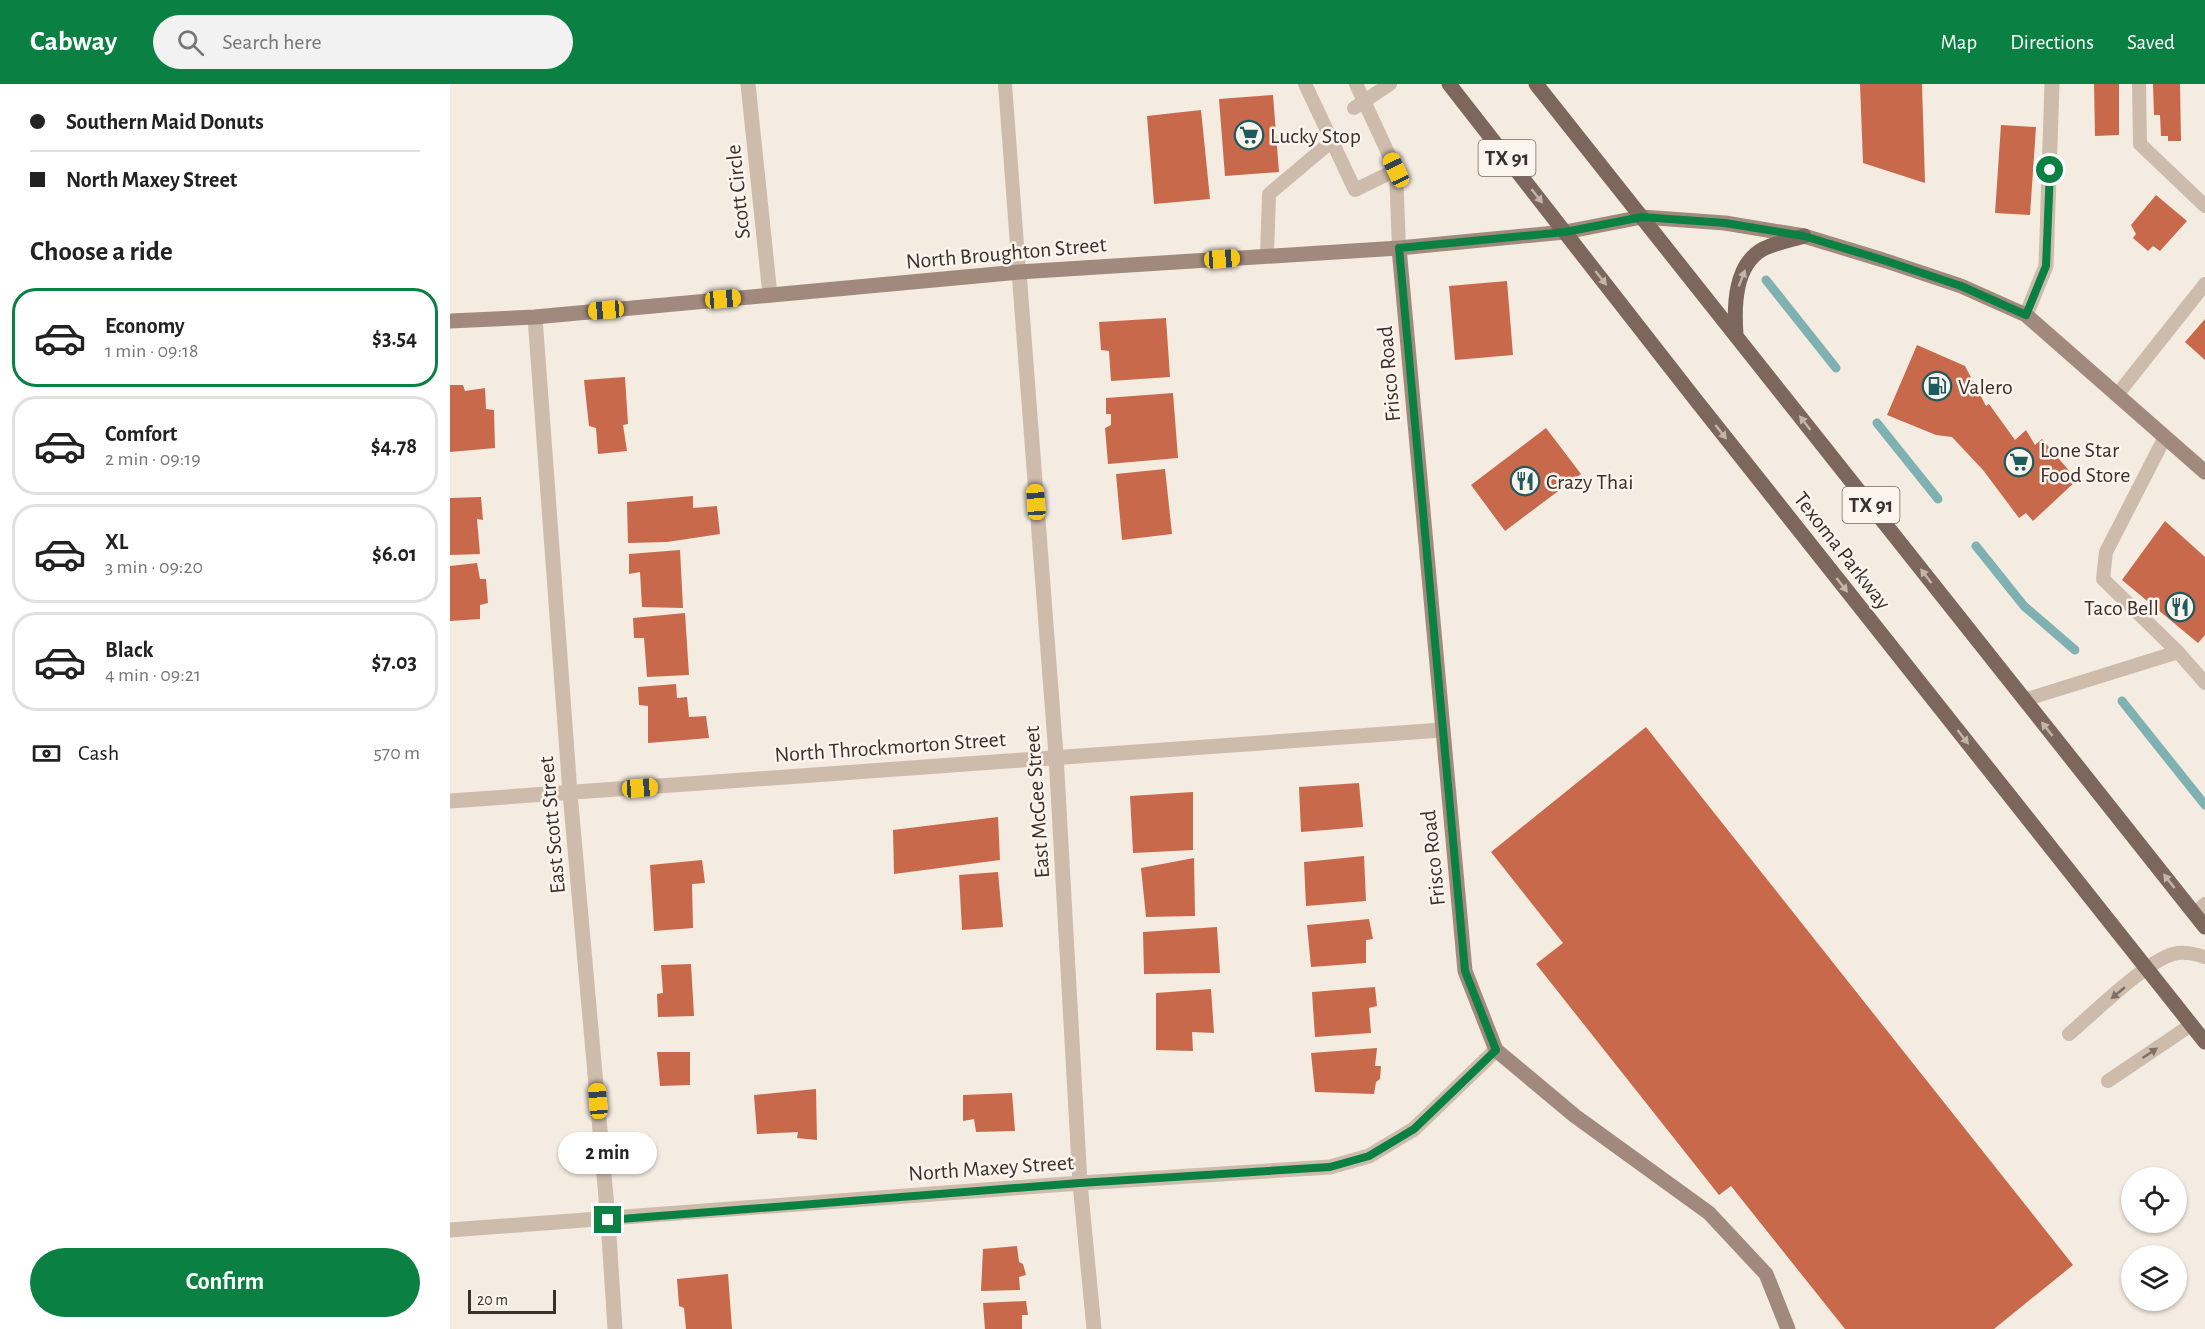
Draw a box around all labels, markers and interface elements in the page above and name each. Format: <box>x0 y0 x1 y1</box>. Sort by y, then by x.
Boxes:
search box <box>153 15 573 69</box>
icon: search <box>174 26 207 59</box>
text: Cabway <box>30 28 117 56</box>
text: Search here <box>222 31 322 53</box>
text: Map <box>1941 32 1977 53</box>
text: Directions <box>2010 32 2094 53</box>
text: Saved <box>2127 32 2175 53</box>
text: Southern Maid Donuts <box>66 111 264 133</box>
supermarket icon: Lucky Stop <box>1233 119 1265 151</box>
place label: Lucky Stop <box>1270 125 1361 147</box>
road number: TX 91 <box>1478 140 1536 176</box>
street label: Scott Circle <box>722 144 754 240</box>
car <box>1380 150 1412 190</box>
route start <box>2036 156 2063 183</box>
text: North Maxey Street <box>66 169 237 191</box>
one-way arrow <box>1531 188 1544 204</box>
street label: North Broughton Street <box>905 233 1107 273</box>
text: Choose a ride <box>30 238 173 265</box>
car <box>1203 249 1241 269</box>
one-way arrow <box>1737 269 1747 287</box>
one-way arrow <box>1595 270 1608 286</box>
car <box>704 288 742 310</box>
car <box>587 299 625 321</box>
icon: car <box>33 311 87 365</box>
text: Economy <box>105 315 185 337</box>
street label: Frisco Road <box>1374 325 1404 423</box>
text: $3.54 <box>372 327 417 349</box>
text: 1 min · 09:18 <box>105 341 198 361</box>
fuel station icon: Valero <box>1921 370 1953 402</box>
place label: Valero <box>1958 376 2013 398</box>
one-way arrow <box>1799 415 1812 431</box>
icon: car <box>33 419 87 473</box>
text: Comfort <box>105 423 177 445</box>
one-way arrow <box>1714 424 1727 440</box>
text: $4.78 <box>371 435 417 457</box>
place label: Lone Star Food Store <box>2040 439 2130 486</box>
supermarket icon: Lone Star Food Store <box>2003 446 2035 478</box>
text: 2 min · 09:19 <box>105 449 201 469</box>
restaurant icon: Crazy Thai <box>1509 465 1541 497</box>
place label: Crazy Thai <box>1546 471 1634 493</box>
car <box>1026 483 1046 521</box>
road number: TX 91 <box>1842 487 1900 523</box>
street label: Texoma Parkway <box>1790 488 1895 614</box>
icon: car <box>33 527 87 581</box>
text: XL <box>105 531 128 553</box>
text: $6.01 <box>372 543 417 565</box>
text: 3 min · 09:20 <box>105 557 203 577</box>
one-way arrow <box>1920 568 1933 584</box>
one-way arrow <box>1835 577 1848 593</box>
restaurant icon: Taco Bell <box>2164 591 2196 623</box>
place label: Taco Bell <box>2084 597 2159 619</box>
icon: car <box>33 635 87 689</box>
text: Black <box>105 639 153 661</box>
text: $7.03 <box>372 651 417 673</box>
text: 4 min · 09:21 <box>105 665 201 685</box>
one-way arrow <box>2042 721 2054 736</box>
street label: East McGee Street <box>1021 725 1053 879</box>
street label: North Throckmorton Street <box>774 728 1006 766</box>
one-way arrow <box>1957 730 1969 745</box>
icon: cash <box>30 737 63 770</box>
text: Cash <box>78 742 119 764</box>
text: 570 m <box>373 743 420 763</box>
street label: East Scott Street <box>535 755 569 895</box>
car <box>621 778 659 798</box>
street label: Frisco Road <box>1417 809 1449 907</box>
one-way arrow <box>2163 874 2175 889</box>
one-way arrow <box>2111 986 2126 999</box>
one-way arrow <box>2141 1047 2157 1059</box>
car <box>587 1082 609 1120</box>
callout: 2 min <box>558 1133 657 1175</box>
text: 2 min <box>585 1143 630 1163</box>
street label: North Maxey Street <box>908 1151 1075 1185</box>
map controls <box>2121 1167 2187 1311</box>
button: locate <box>2121 1167 2187 1233</box>
route end <box>594 1206 621 1233</box>
button: layers <box>2121 1245 2187 1311</box>
button: Confirm <box>30 1248 420 1317</box>
scale bar <box>468 1287 556 1314</box>
text: 20 m <box>477 1292 508 1308</box>

